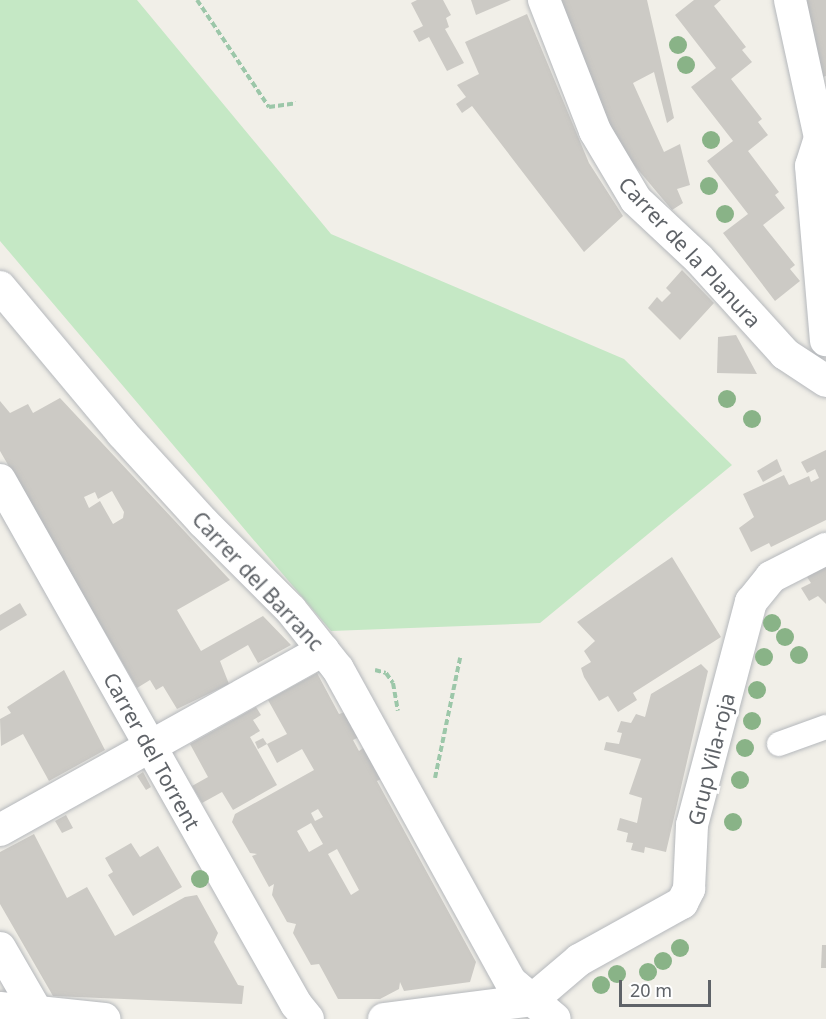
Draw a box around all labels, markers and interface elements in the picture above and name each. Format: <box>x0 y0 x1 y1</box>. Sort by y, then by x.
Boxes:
street label: Carrer de la Planura <box>614 171 766 333</box>
street label: Carrer del Barranc <box>187 506 329 656</box>
street label: Carrer del Torrent <box>98 668 206 834</box>
street label: Grup Vila-roja <box>682 690 740 828</box>
scale bar <box>622 968 714 1006</box>
text: 20 m <box>630 978 672 1002</box>

